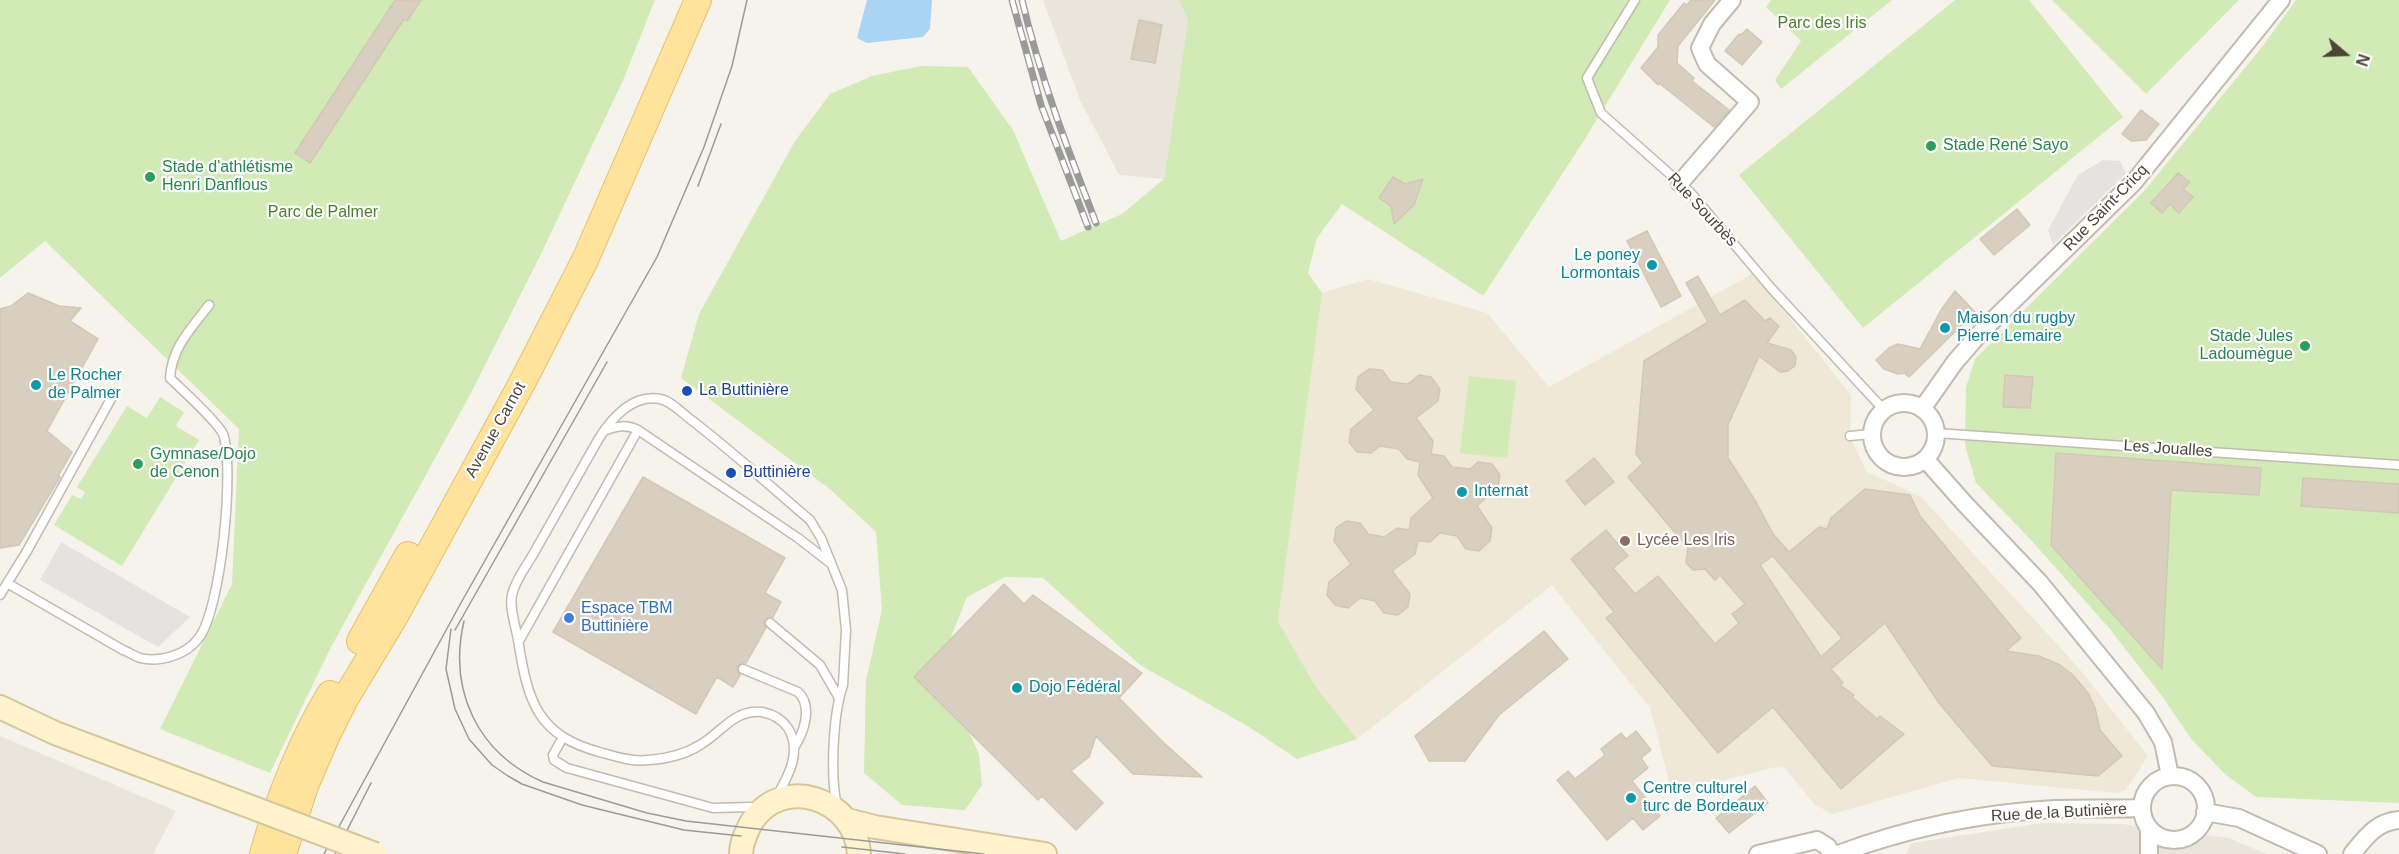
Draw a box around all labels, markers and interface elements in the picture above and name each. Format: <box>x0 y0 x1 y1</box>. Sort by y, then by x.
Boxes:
park label: Parc des Iris <box>1778 14 1866 34</box>
north arrow <box>2315 24 2375 84</box>
text: N <box>2353 52 2372 68</box>
place label: Stade René Sayo <box>1943 136 2068 156</box>
marker: Stade René Sayo <box>1924 139 1938 153</box>
place label: Stade d'athlétisme Henri Danflous <box>162 158 293 196</box>
street label: Rue Saint-Cricq <box>2060 161 2152 255</box>
street label: Rue Sourbès <box>1663 169 1741 251</box>
marker: Stade d'athlétisme Henri Danflous <box>143 170 157 184</box>
park label: Parc de Palmer <box>268 203 378 223</box>
place label: Le poney Lormontais <box>1561 246 1640 284</box>
marker: Le poney Lormontais <box>1645 258 1659 272</box>
place label: Maison du rugby Pierre Lemaire <box>1957 309 2075 347</box>
marker: Maison du rugby Pierre Lemaire <box>1938 321 1952 335</box>
place label: Stade Jules Ladoumègue <box>2200 327 2293 365</box>
marker: Stade Jules Ladoumègue <box>2298 339 2312 353</box>
place label: Le Rocher de Palmer <box>48 366 122 404</box>
marker: Le Rocher de Palmer <box>29 378 43 392</box>
street label: Avenue Carnot <box>462 379 530 481</box>
place label: La Buttinière <box>699 381 789 401</box>
marker: La Buttinière <box>680 384 694 398</box>
street label: Les Joualles <box>2123 436 2213 462</box>
place label: Gymnase/Dojo de Cenon <box>150 445 256 483</box>
marker: Gymnase/Dojo de Cenon <box>131 457 145 471</box>
place label: Buttinière <box>743 463 811 483</box>
marker: Buttinière <box>724 466 738 480</box>
place label: Internat <box>1474 482 1528 502</box>
marker: Internat <box>1455 485 1469 499</box>
place label: Lycée Les Iris <box>1637 531 1735 551</box>
marker: Lycée Les Iris <box>1618 534 1632 548</box>
place label: Espace TBM Buttinière <box>581 599 673 637</box>
marker: Espace TBM Buttinière <box>562 611 576 625</box>
place label: Dojo Fédéral <box>1029 678 1121 698</box>
marker: Dojo Fédéral <box>1010 681 1024 695</box>
place label: Centre culturel turc de Bordeaux <box>1643 779 1765 817</box>
marker: Centre culturel turc de Bordeaux <box>1624 791 1638 805</box>
street label: Rue de la Butinière <box>1991 800 2127 826</box>

